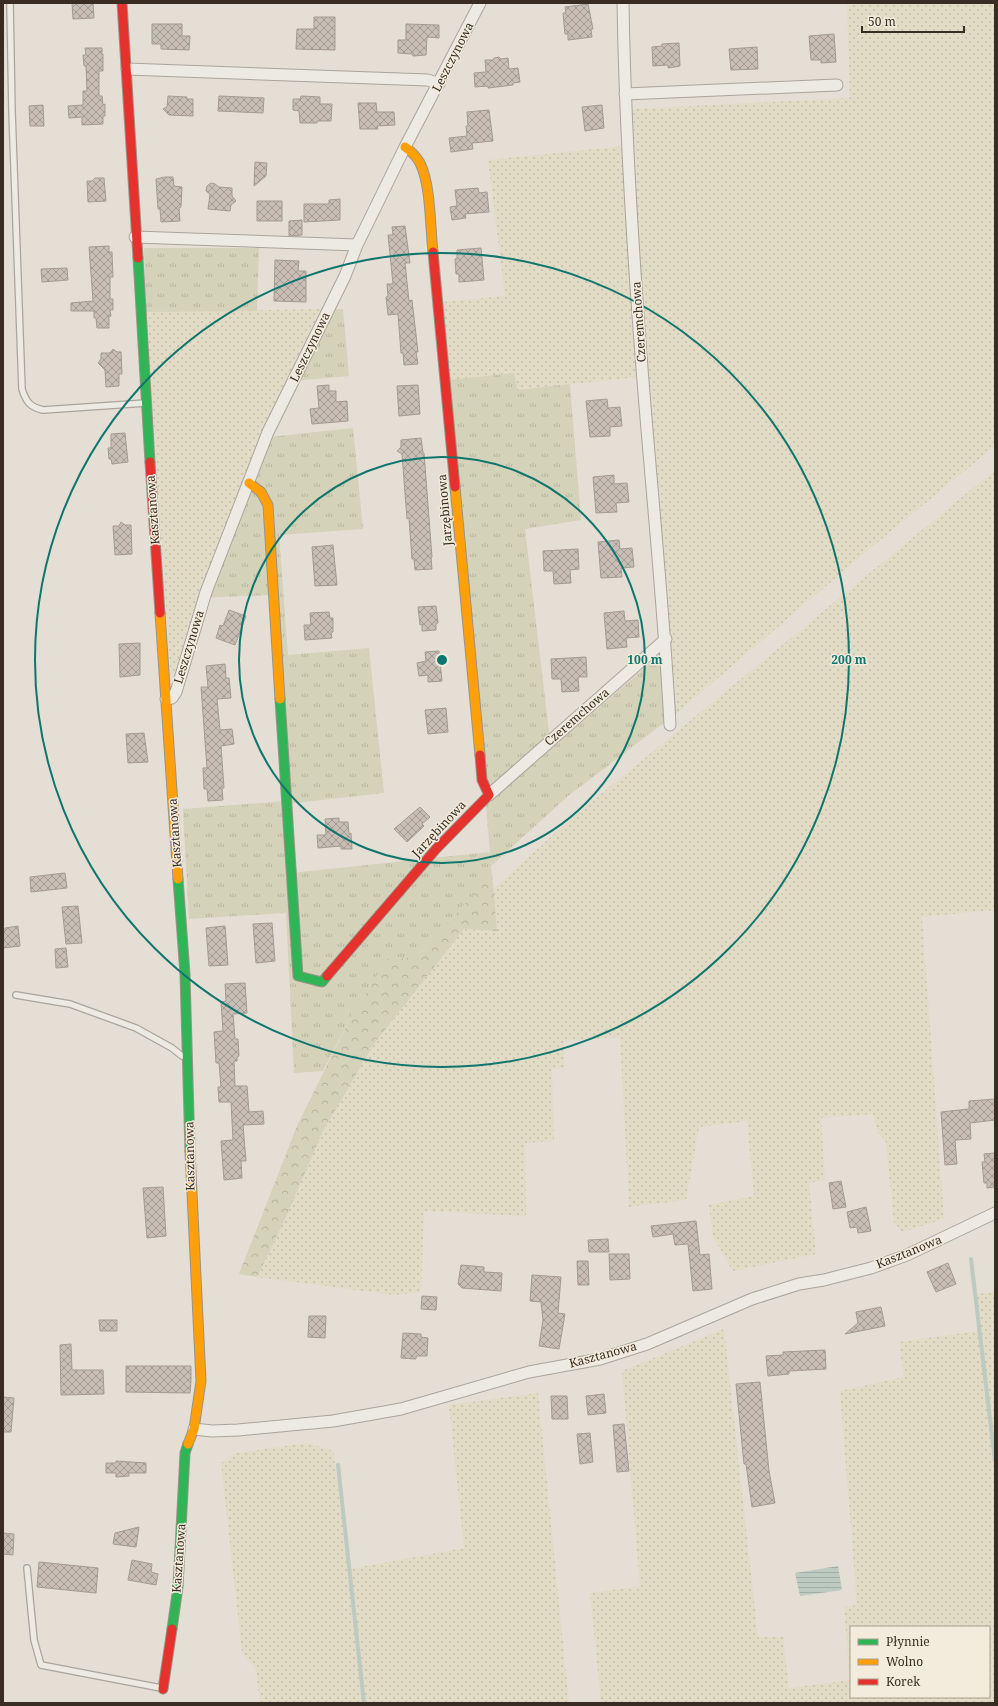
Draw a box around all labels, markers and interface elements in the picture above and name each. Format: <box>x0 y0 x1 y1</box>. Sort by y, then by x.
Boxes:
scale bar <box>862 8 964 34</box>
text: 50 m <box>868 13 896 30</box>
street label: Leszczynowa <box>428 19 477 95</box>
street label: Czeremchowa <box>627 281 650 363</box>
street label: Leszczynowa <box>285 309 334 385</box>
street label: Jarzębinowa <box>433 473 456 548</box>
street label: Kasztanowa <box>142 475 163 545</box>
street label: Leszczynowa <box>169 608 208 686</box>
text: 100 m <box>627 651 663 668</box>
text: 200 m <box>831 651 867 668</box>
centre of rings <box>435 653 449 667</box>
street label: Czeremchowa <box>541 684 613 750</box>
street label: Jarzębinowa <box>407 796 470 862</box>
street label: Kasztanowa <box>164 798 185 868</box>
street label: Kasztanowa <box>180 1121 199 1191</box>
street label: Kasztanowa <box>873 1231 944 1272</box>
street label: Kasztanowa <box>567 1337 639 1372</box>
street label: Kasztanowa <box>168 1522 189 1593</box>
legend <box>850 1626 990 1698</box>
text: Płynnie <box>886 1633 930 1650</box>
text: Wolno <box>886 1653 923 1670</box>
text: Korek <box>886 1673 921 1690</box>

